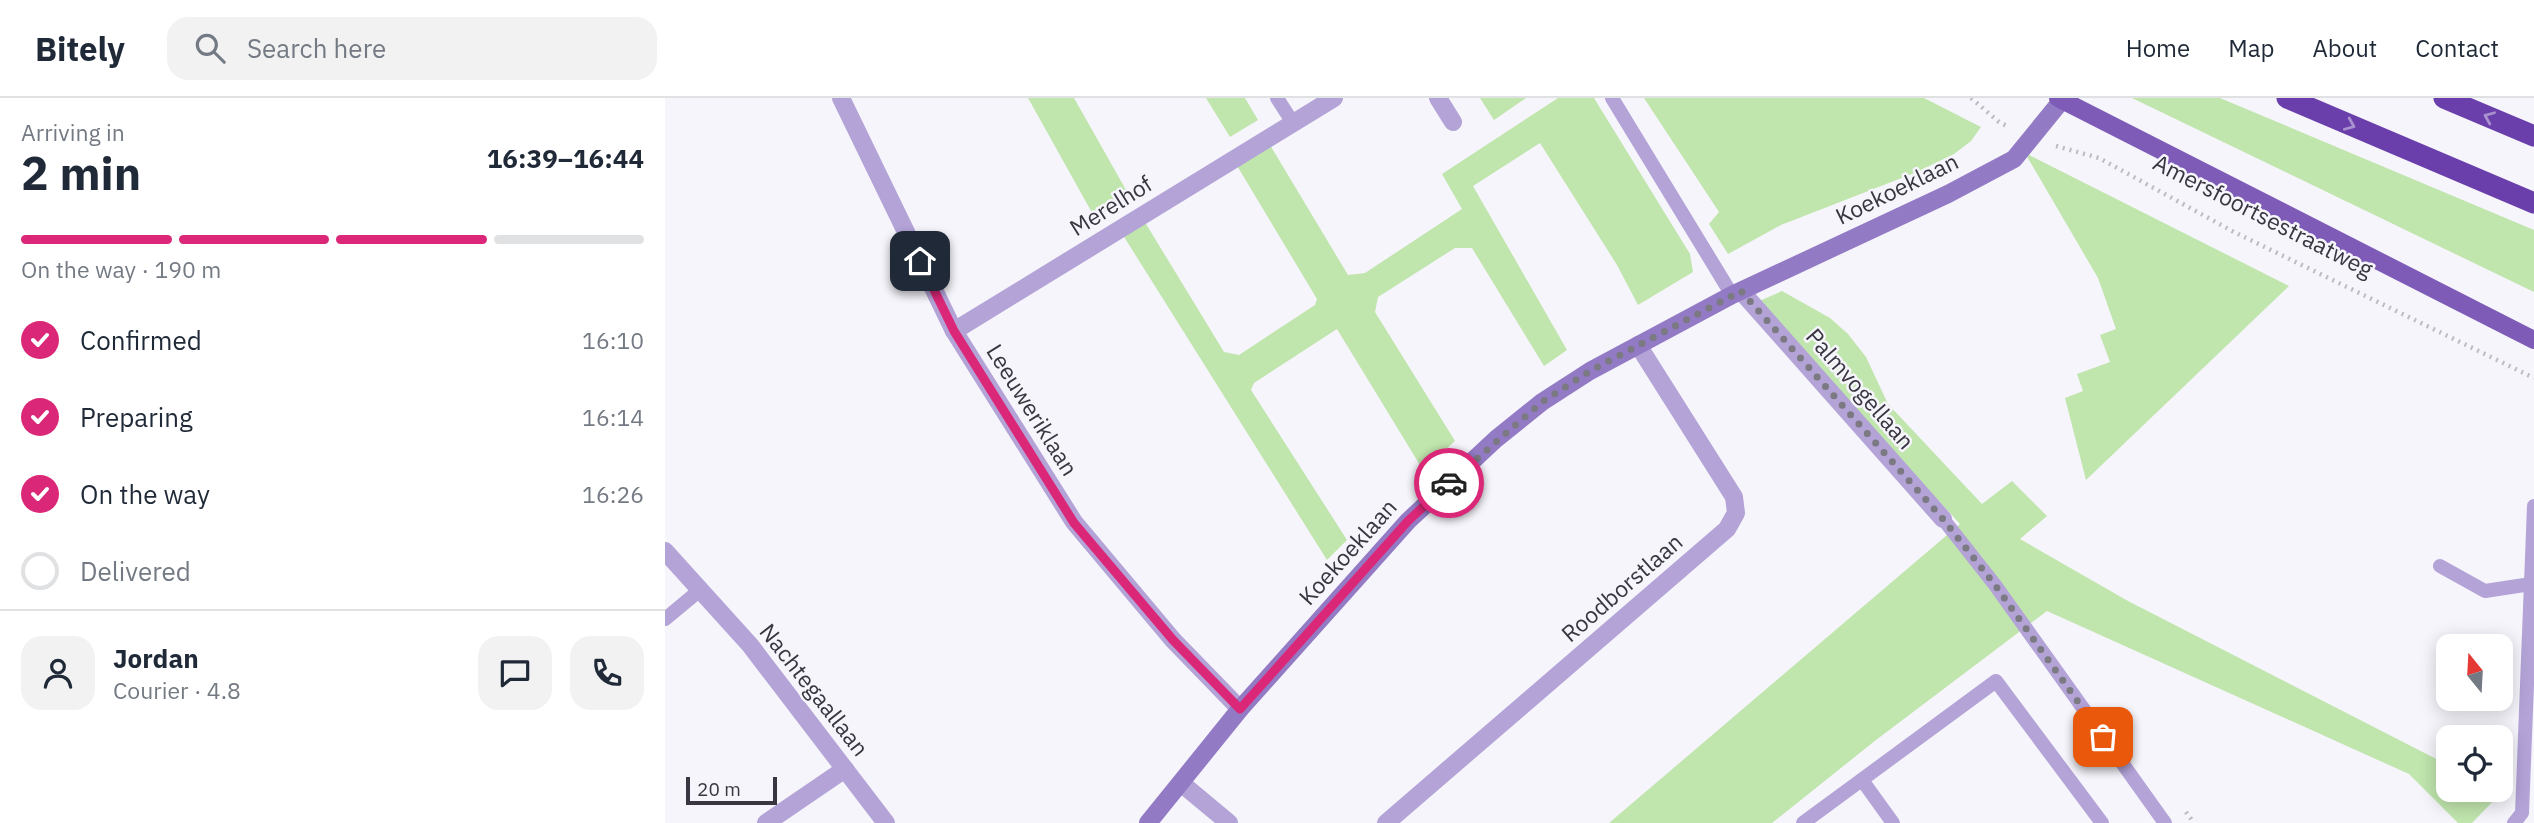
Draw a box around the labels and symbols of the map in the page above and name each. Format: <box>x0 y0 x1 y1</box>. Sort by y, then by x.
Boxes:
one-way arrow <box>2484 111 2496 125</box>
one-way arrow <box>2342 117 2355 131</box>
street label: Koekoeklaan <box>1830 146 1963 231</box>
street label: Amersfoortsestraatweg <box>2148 147 2379 284</box>
street label: Merelhof <box>1064 168 1157 242</box>
pin <box>890 231 950 291</box>
street label: Palmvogellaan <box>1800 322 1922 455</box>
street label: Leeuweriklaan <box>980 338 1085 481</box>
courier <box>1414 448 1484 518</box>
street label: Koekoeklaan <box>1292 492 1403 611</box>
street label: Roodborstlaan <box>1554 526 1688 648</box>
street label: Nachtegaallaan <box>754 617 876 762</box>
north arrow <box>2436 634 2513 710</box>
pin <box>2073 707 2133 767</box>
scale bar <box>686 774 777 806</box>

